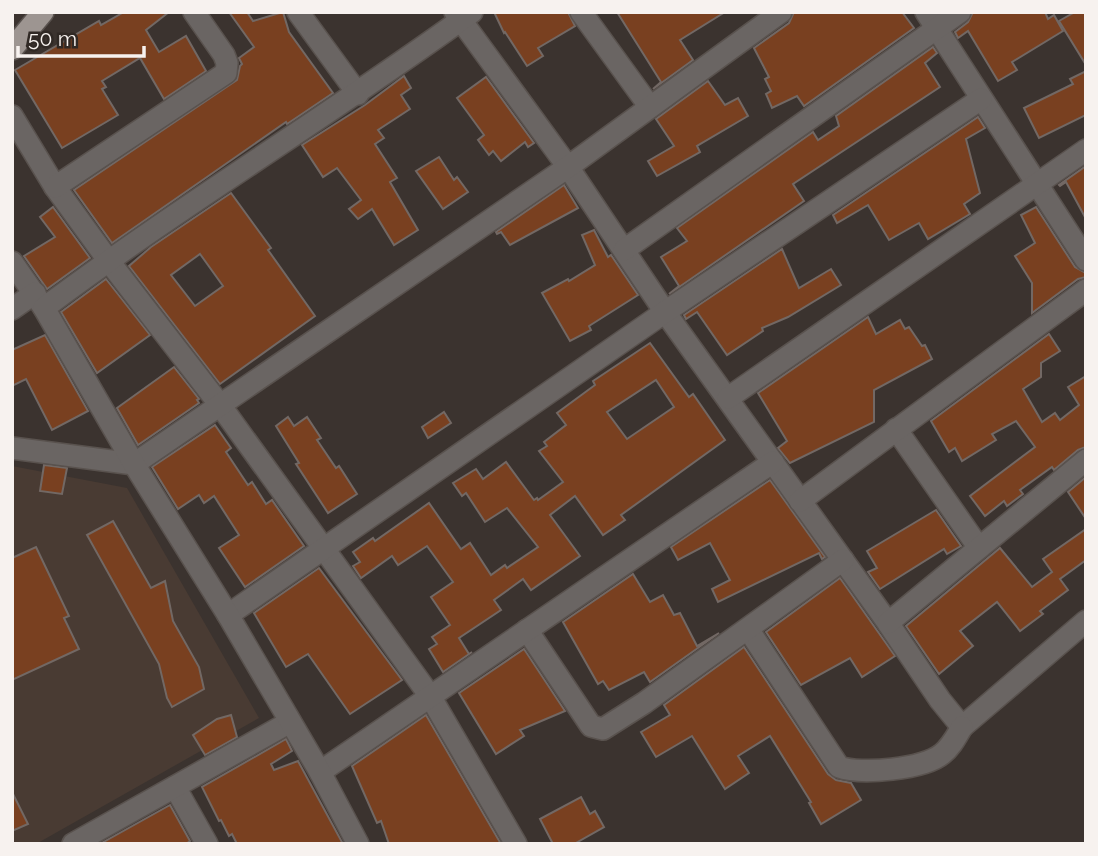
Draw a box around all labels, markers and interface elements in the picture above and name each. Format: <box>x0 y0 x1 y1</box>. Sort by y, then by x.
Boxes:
scale bar <box>18 14 144 58</box>
text: 50 m <box>28 26 77 51</box>

